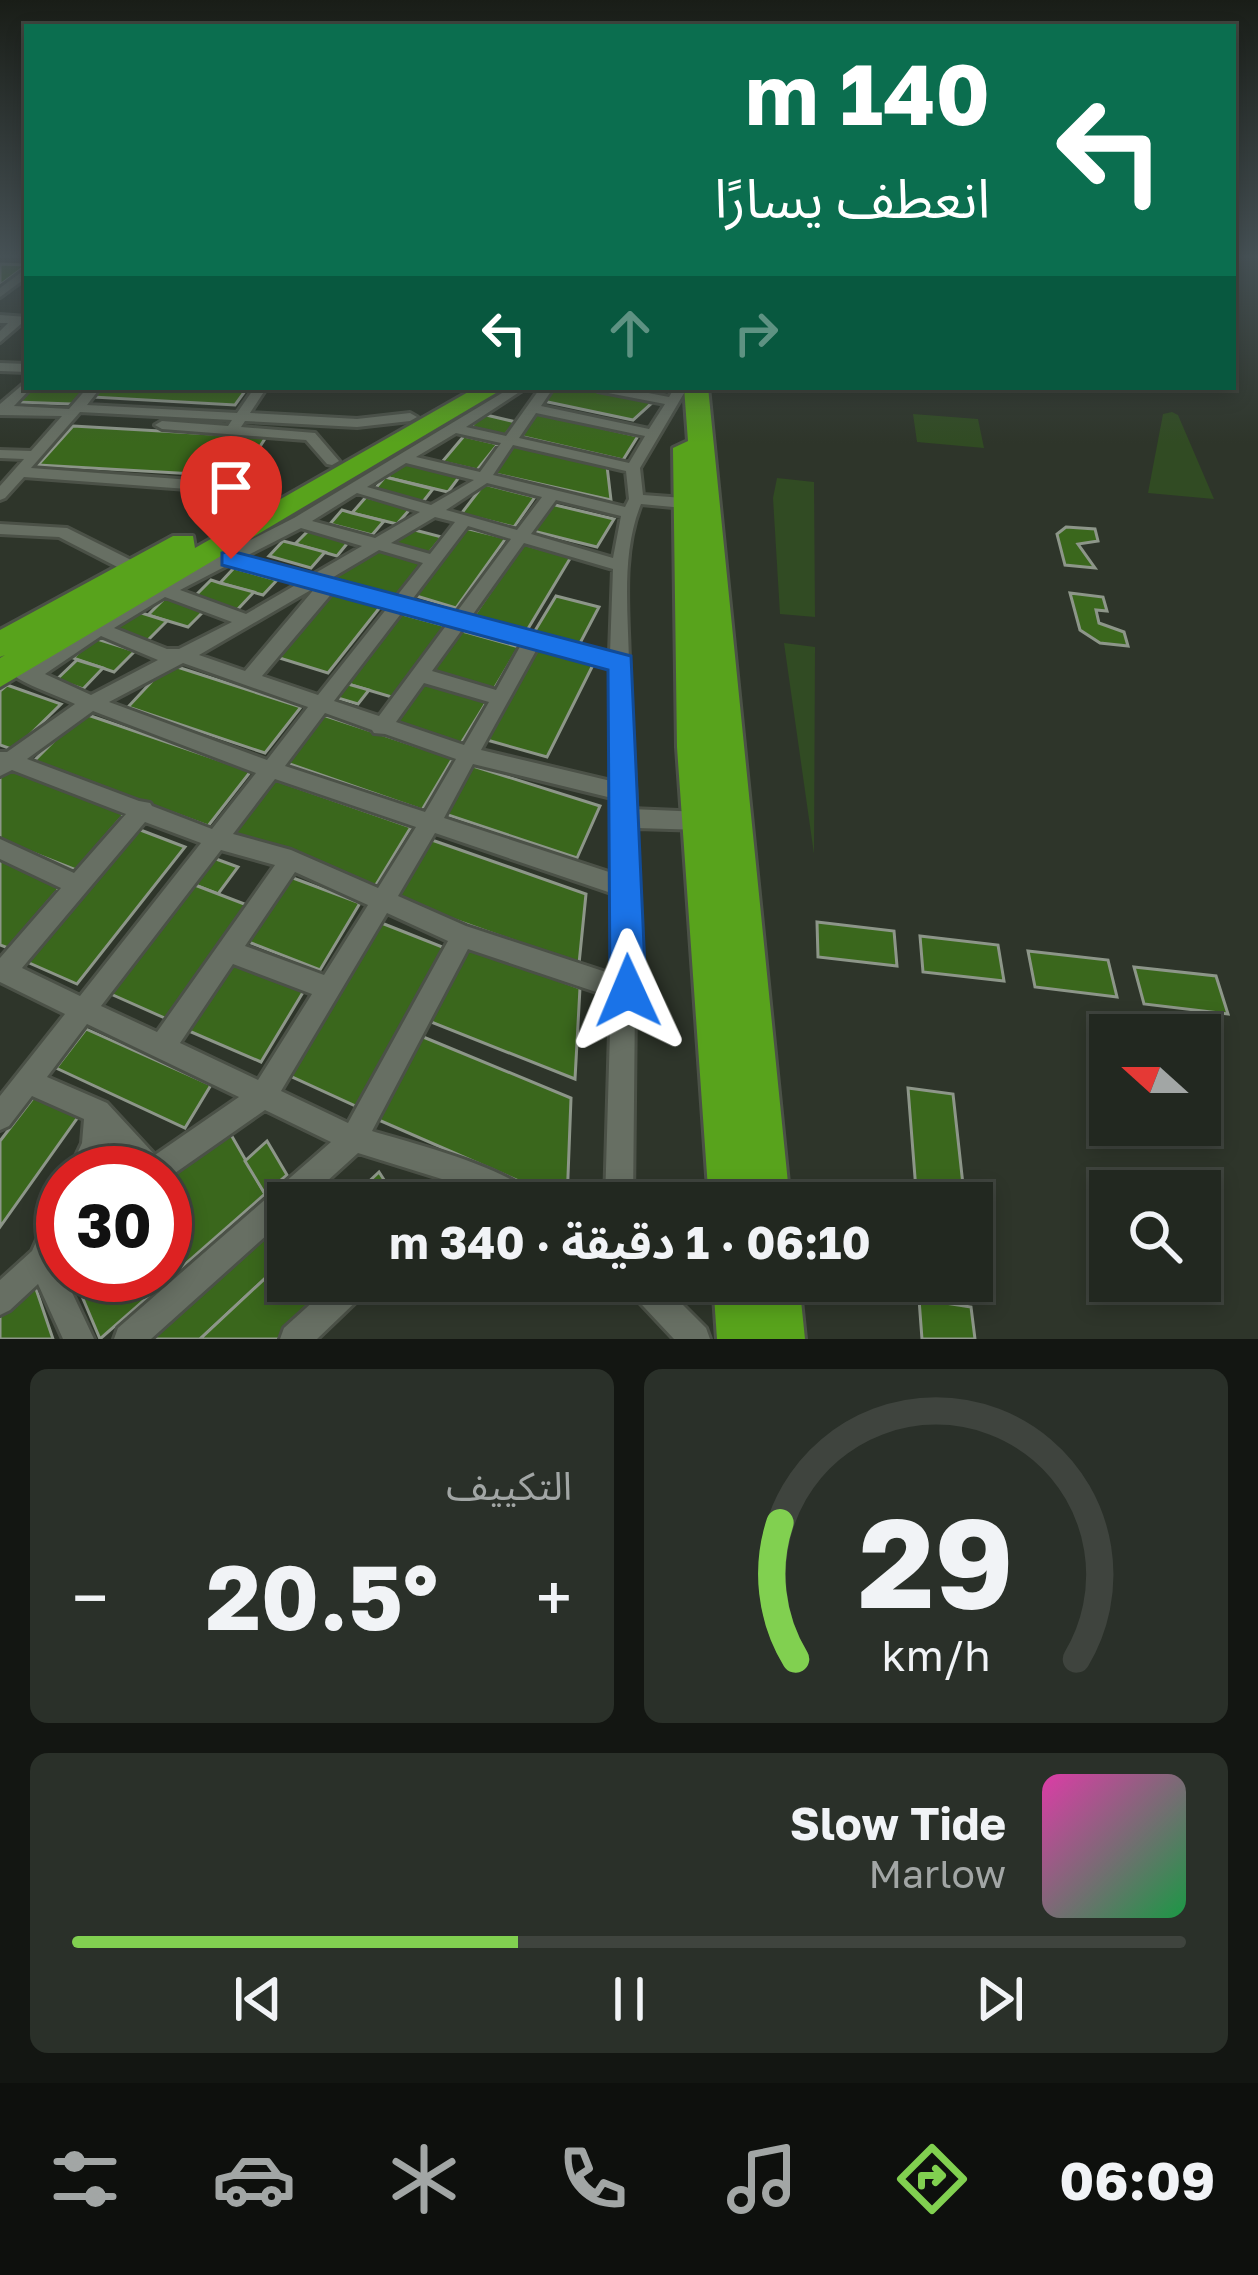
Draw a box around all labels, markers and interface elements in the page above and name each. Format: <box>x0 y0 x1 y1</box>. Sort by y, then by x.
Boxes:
text: 140 m <box>745 43 990 143</box>
icon: left <box>1032 72 1188 228</box>
text: انعطف يسارًا <box>714 165 990 230</box>
icon: left <box>471 300 537 366</box>
icon: ahead <box>597 300 663 366</box>
icon: right <box>723 300 789 366</box>
pin <box>180 436 282 559</box>
icon: arrive <box>198 454 264 520</box>
position arrow <box>565 928 691 1054</box>
north arrow <box>1089 1014 1221 1146</box>
map controls <box>1089 1014 1221 1302</box>
speed limit sign: 30 <box>36 1146 192 1302</box>
button: search <box>1089 1170 1221 1302</box>
text: 06:10 · 1 دقيقة · 340 m <box>389 1215 871 1269</box>
text: التكييف <box>446 1462 572 1509</box>
text: 29 <box>858 1486 1014 1635</box>
text: 20.5° <box>206 1542 438 1650</box>
text: − <box>72 1557 108 1637</box>
text: + <box>536 1557 572 1637</box>
text: km/h <box>881 1629 991 1680</box>
text: Slow Tide <box>790 1796 1006 1850</box>
text: Marlow <box>869 1850 1006 1897</box>
icon: previous <box>225 1966 291 2032</box>
icon: pause <box>596 1966 662 2032</box>
icon: next <box>967 1966 1033 2032</box>
icon: filters <box>43 2137 127 2221</box>
icon: car <box>212 2137 296 2221</box>
icon: climate <box>382 2137 466 2221</box>
icon: phone <box>551 2137 635 2221</box>
icon: music <box>720 2137 804 2221</box>
icon: directions <box>890 2137 974 2221</box>
text: 06:09 <box>1059 2147 1215 2212</box>

